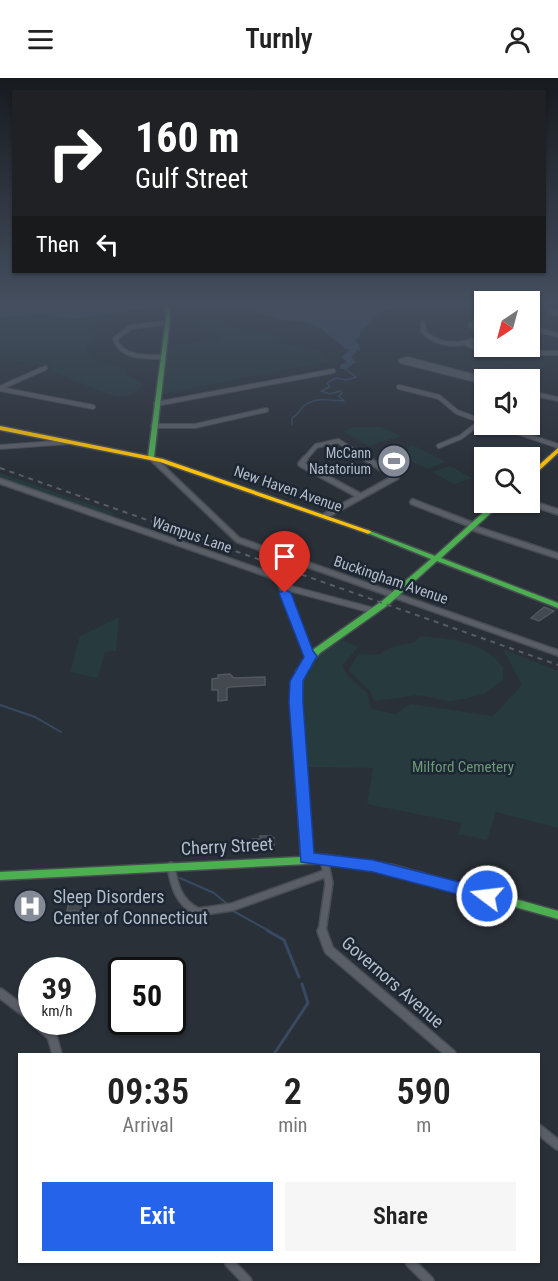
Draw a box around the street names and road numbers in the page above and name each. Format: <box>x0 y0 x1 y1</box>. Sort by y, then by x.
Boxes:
street label: New Haven Avenue <box>232 462 344 516</box>
street label: Wampus Lane <box>150 513 234 557</box>
street label: Buckingham Avenue <box>332 552 450 608</box>
street label: Cherry Street <box>180 833 274 859</box>
street label: Governors Avenue <box>338 932 448 1032</box>

